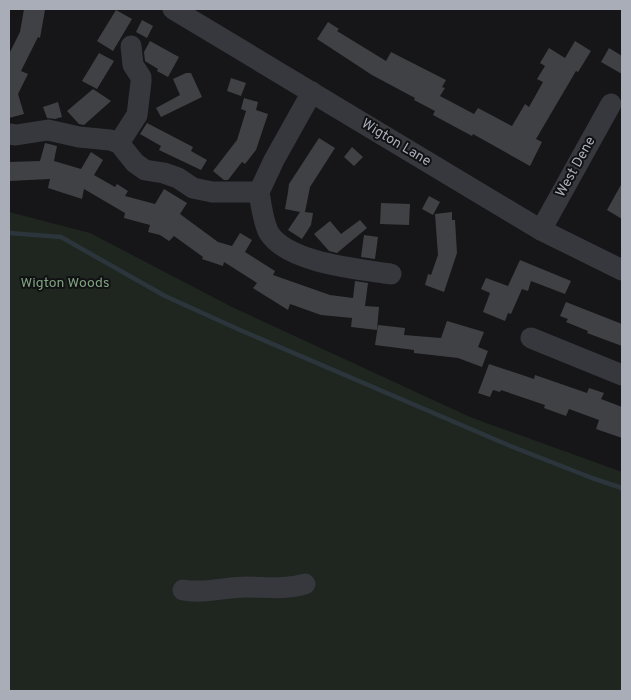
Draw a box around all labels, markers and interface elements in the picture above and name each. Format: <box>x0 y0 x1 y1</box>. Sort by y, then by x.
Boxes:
street label: Wigton Lane <box>358 116 434 170</box>
street label: West Dene <box>552 134 600 200</box>
park label: Wigton Woods <box>21 275 109 292</box>

